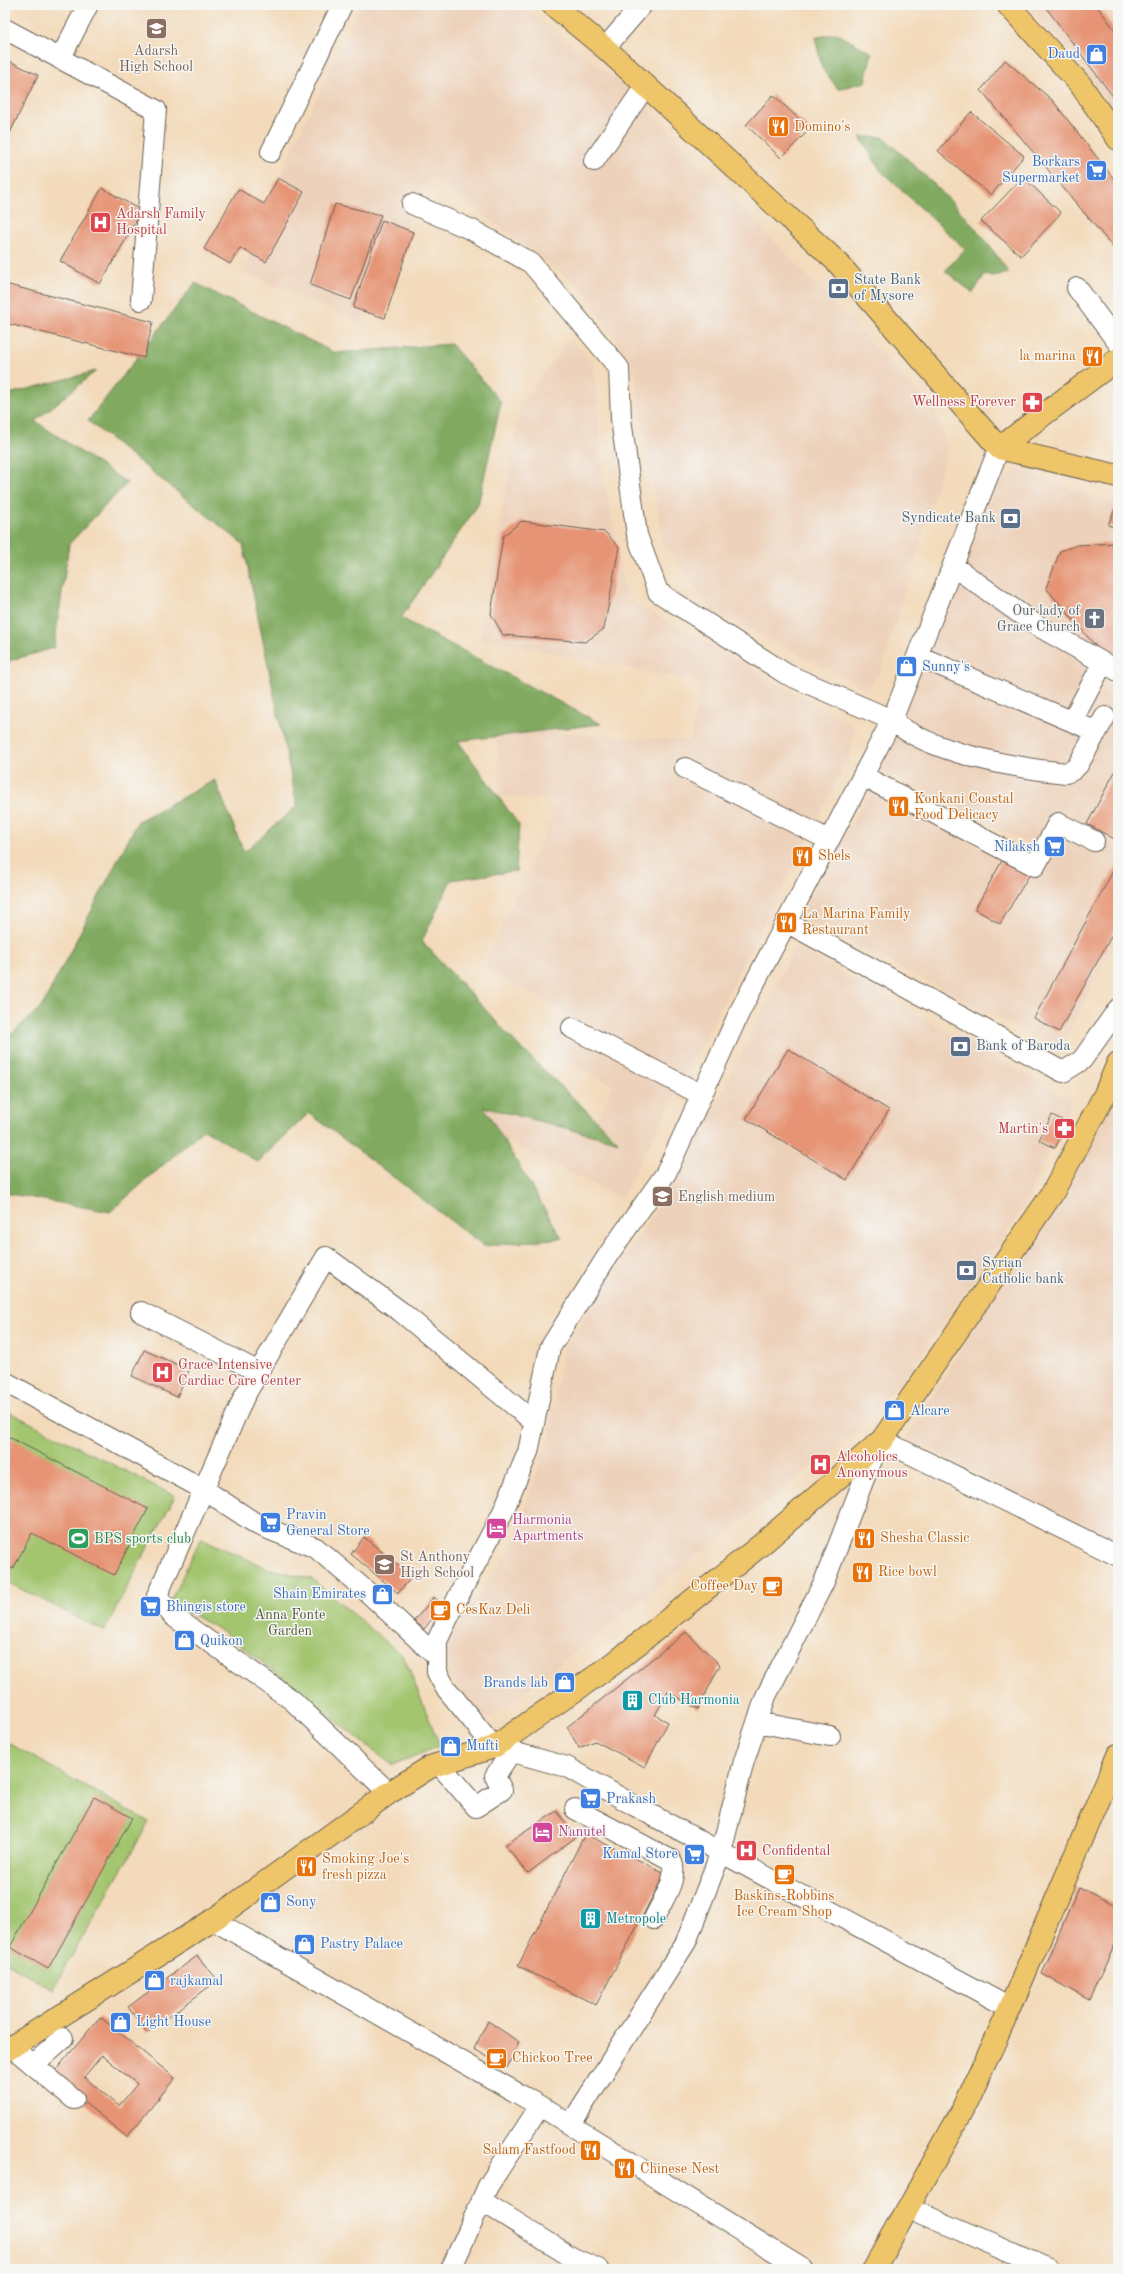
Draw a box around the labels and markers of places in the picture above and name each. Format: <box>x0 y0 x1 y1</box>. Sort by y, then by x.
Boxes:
school or university icon: Adarsh High School <box>143 16 169 42</box>
shop icon: Daud <box>1083 41 1109 67</box>
place label: Adarsh High School <box>119 44 193 74</box>
place label: Daud <box>1047 47 1080 61</box>
restaurant icon: Domino's <box>765 114 791 140</box>
place label: Domino's <box>794 120 851 134</box>
place label: Borkars Supermarket <box>1002 155 1080 185</box>
supermarket icon: Borkars Supermarket <box>1083 157 1109 183</box>
place label: Adarsh Family Hospital <box>116 207 206 237</box>
hospital icon: Adarsh Family Hospital <box>88 209 114 235</box>
place label: State Bank of Mysore <box>854 273 921 303</box>
bank icon: State Bank of Mysore <box>825 275 851 301</box>
restaurant icon: la marina <box>1079 343 1105 369</box>
place label: la marina <box>1019 349 1076 363</box>
pharmacy icon: Wellness Forever <box>1019 389 1045 415</box>
place label: Wellness Forever <box>912 395 1016 409</box>
bank icon: Syndicate Bank <box>998 505 1024 531</box>
place label: Syndicate Bank <box>902 511 996 525</box>
place label: Our lady of Grace Church <box>997 604 1081 634</box>
church icon: Our lady of Grace Church <box>1082 606 1108 632</box>
shop icon: Sunny's <box>893 654 919 680</box>
place label: Sunny's <box>922 660 970 674</box>
place label: Konkani Coastal Food Delicacy <box>914 792 1014 822</box>
restaurant icon: Konkani Coastal Food Delicacy <box>886 794 912 820</box>
supermarket icon: Nilaksh <box>1042 834 1068 860</box>
place label: Nilaksh <box>994 840 1040 854</box>
restaurant icon: Shels <box>790 843 816 869</box>
place label: Shels <box>818 849 851 863</box>
place label: La Marina Family Restaurant <box>802 907 911 937</box>
restaurant icon: La Marina Family Restaurant <box>773 909 799 935</box>
bank icon: Bank of Baroda <box>948 1033 974 1059</box>
place label: Bank of Baroda <box>976 1039 1070 1053</box>
pharmacy icon: Martin's <box>1051 1116 1077 1142</box>
place label: Martin's <box>998 1122 1048 1136</box>
school or university icon: English medium <box>650 1184 676 1210</box>
place label: English medium <box>678 1190 775 1204</box>
place label: Syrian Catholic bank <box>982 1256 1064 1286</box>
bank icon: Syrian Catholic bank <box>953 1258 979 1284</box>
place label: Grace Intensive Cardiac Care Center <box>178 1358 301 1388</box>
hospital icon: Grace Intensive Cardiac Care Center <box>149 1360 175 1386</box>
shop icon: Alcare <box>882 1398 908 1424</box>
place label: Alcare <box>910 1404 950 1418</box>
place label: Alcoholics Anonymous <box>836 1450 908 1480</box>
hospital icon: Alcoholics Anonymous <box>807 1452 833 1478</box>
place label: Pravin General Store <box>286 1508 370 1538</box>
supermarket icon: Pravin General Store <box>257 1510 283 1536</box>
place label: Harmonia Apartments <box>512 1513 584 1543</box>
hotel icon: Harmonia Apartments <box>483 1515 509 1541</box>
restaurant icon: Shesha Classic <box>851 1525 877 1551</box>
sports icon: BPS sports club <box>66 1526 92 1552</box>
place label: Shesha Classic <box>880 1531 969 1545</box>
place label: BPS sports club <box>94 1532 191 1546</box>
place label: St Anthony High School <box>400 1550 474 1580</box>
school or university icon: St Anthony High School <box>372 1552 398 1578</box>
restaurant icon: Rice bowl <box>850 1559 876 1585</box>
place label: Rice bowl <box>878 1565 937 1579</box>
cafe icon: Coffee Day <box>760 1573 786 1599</box>
place label: Coffee Day <box>691 1579 759 1593</box>
shop icon: Shain Emirates <box>369 1581 395 1607</box>
place label: Shain Emirates <box>273 1587 366 1601</box>
supermarket icon: Bhingis store <box>137 1594 163 1620</box>
cafe icon: CesKaz Deli <box>428 1597 454 1623</box>
place label: Bhingis store <box>166 1600 246 1614</box>
place label: CesKaz Deli <box>456 1603 531 1617</box>
shop icon: Quikon <box>172 1628 198 1654</box>
place label: Quikon <box>200 1634 243 1648</box>
shop icon: Brands lab <box>551 1670 577 1696</box>
place label: Brands lab <box>483 1676 548 1690</box>
building icon: Club Harmonia <box>619 1687 645 1713</box>
place label: Club Harmonia <box>648 1693 740 1707</box>
shop icon: Mufti <box>437 1733 463 1759</box>
place label: Mufti <box>466 1739 499 1753</box>
supermarket icon: Prakash <box>578 1786 604 1812</box>
place label: Prakash <box>606 1792 656 1806</box>
hotel icon: Nanutel <box>529 1819 555 1845</box>
place label: Nanutel <box>558 1825 606 1839</box>
hospital icon: Confidental <box>733 1838 759 1864</box>
supermarket icon: Kamal Store <box>681 1841 707 1867</box>
place label: Confidental <box>762 1844 830 1858</box>
place label: Kamal Store <box>602 1847 678 1861</box>
place label: Smoking Joe's fresh pizza <box>322 1852 409 1882</box>
restaurant icon: Smoking Joe's fresh pizza <box>294 1854 320 1880</box>
cafe icon: Baskins-Robbins Ice Cream Shop <box>771 1861 797 1887</box>
shop icon: Sony <box>257 1889 283 1915</box>
place label: Baskins-Robbins Ice Cream Shop <box>733 1889 835 1919</box>
place label: Sony <box>286 1895 317 1909</box>
building icon: Metropole <box>578 1906 604 1932</box>
place label: Metropole <box>606 1912 666 1926</box>
shop icon: Pastry Palace <box>291 1931 317 1957</box>
place label: Pastry Palace <box>320 1937 403 1951</box>
shop icon: rajkamal <box>141 1968 167 1994</box>
place label: rajkamal <box>170 1974 223 1988</box>
shop icon: Light House <box>108 2009 134 2035</box>
place label: Light House <box>136 2015 211 2029</box>
cafe icon: Chickoo Tree <box>483 2045 509 2071</box>
place label: Chickoo Tree <box>512 2051 593 2065</box>
restaurant icon: Salam Fastfood <box>578 2137 604 2163</box>
place label: Salam Fastfood <box>482 2143 576 2157</box>
restaurant icon: Chinese Nest <box>611 2156 637 2182</box>
place label: Chinese Nest <box>640 2162 720 2176</box>

